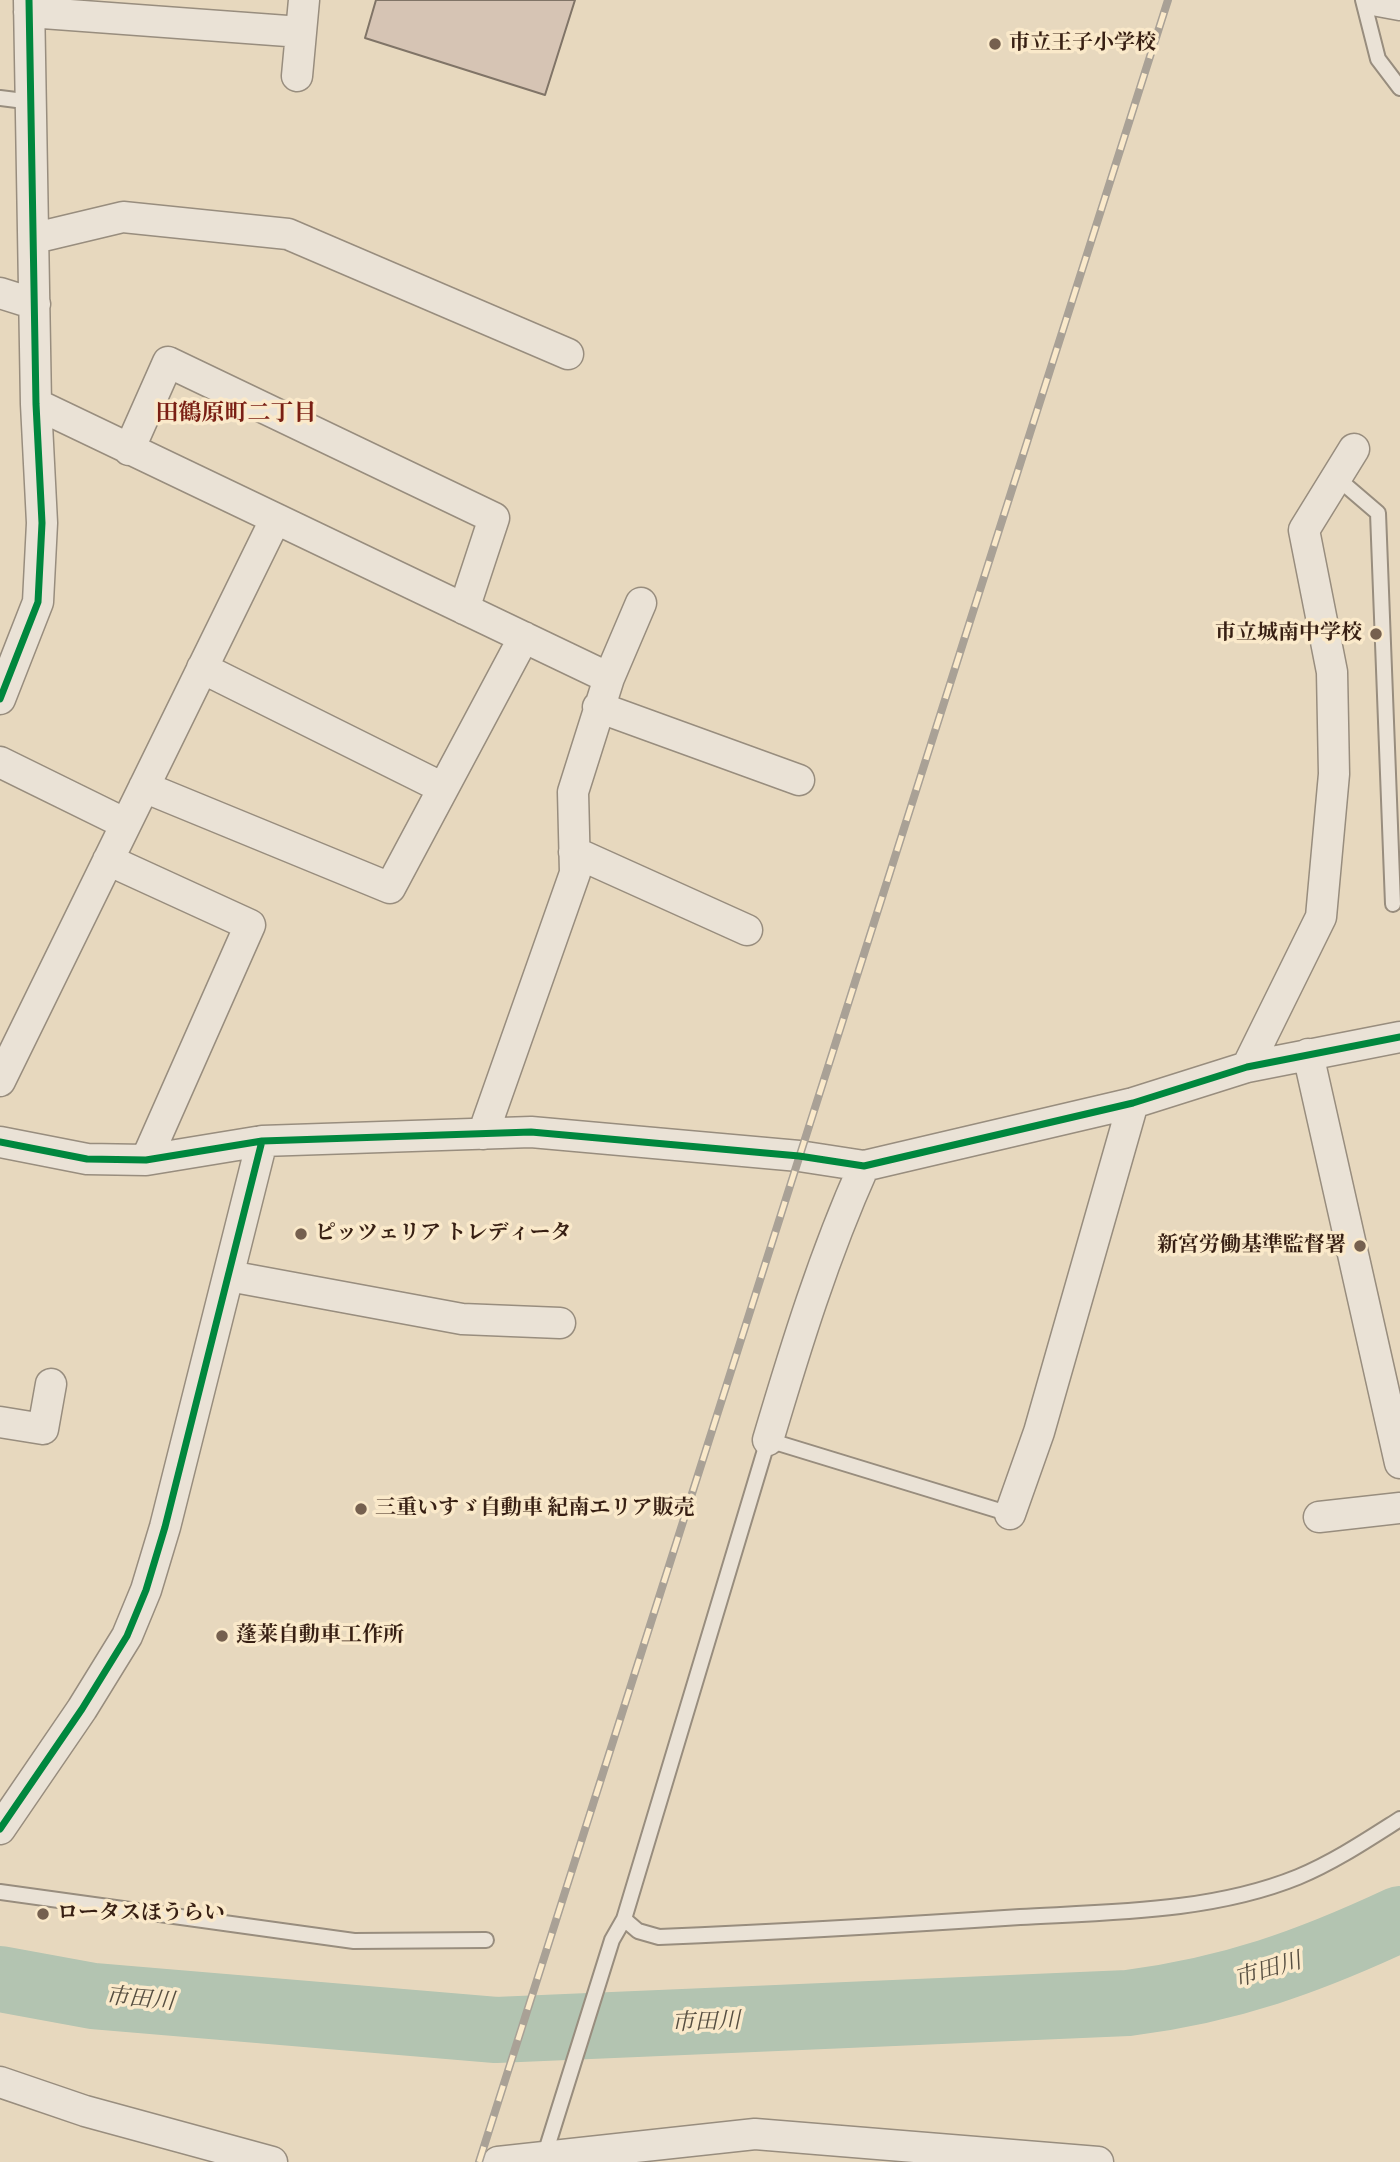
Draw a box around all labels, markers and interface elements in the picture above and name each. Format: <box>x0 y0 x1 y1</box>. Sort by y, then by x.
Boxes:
place label: 市立王子小学校 <box>1009 31 1156 57</box>
marker: 市立王子小学校 <box>987 36 1003 52</box>
district label: 田鶴原町二丁目 <box>156 400 316 428</box>
place label: 市立城南中学校 <box>1215 621 1362 647</box>
marker: 市立城南中学校 <box>1368 626 1384 642</box>
place label: ピッツェリア トレディータ <box>315 1221 572 1247</box>
marker: ピッツェリア トレディータ <box>293 1226 309 1242</box>
place label: 新宮労働基準監督署 <box>1157 1233 1346 1259</box>
marker: 新宮労働基準監督署 <box>1352 1238 1368 1254</box>
place label: 三重いすゞ自動車 紀南エリア販売 <box>375 1496 695 1522</box>
marker: 三重いすゞ自動車 紀南エリア販売 <box>353 1501 369 1517</box>
place label: 蓬莱自動車工作所 <box>236 1623 404 1649</box>
marker: 蓬莱自動車工作所 <box>214 1628 230 1644</box>
place label: ロータスほうらい <box>57 1901 225 1927</box>
marker: ロータスほうらい <box>35 1906 51 1922</box>
water label: 市田川 <box>1231 1948 1305 1994</box>
water label: 市田川 <box>104 1983 176 2017</box>
water label: 市田川 <box>671 2008 741 2038</box>

